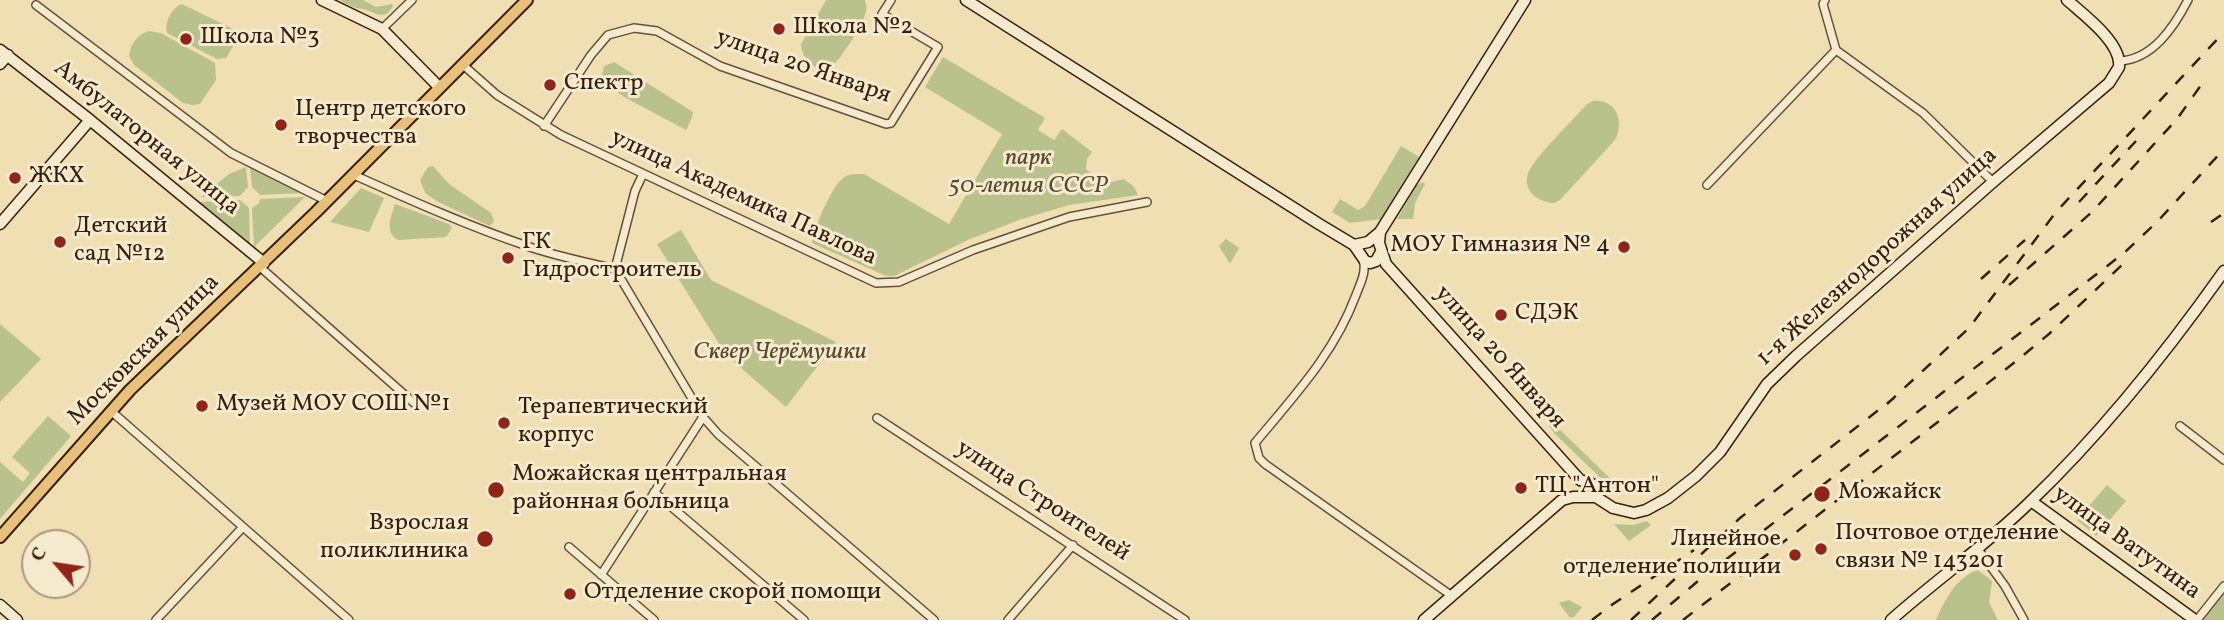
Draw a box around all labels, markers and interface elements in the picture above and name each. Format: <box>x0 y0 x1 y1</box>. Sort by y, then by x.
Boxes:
place label: Школа №2 <box>793 15 913 43</box>
marker: Школа №2 <box>771 21 787 37</box>
place label: Школа №3 <box>200 25 320 53</box>
street label: улица 20 Января <box>712 25 894 111</box>
marker: Школа №3 <box>178 31 194 47</box>
street label: Амбулаторная улица <box>47 55 245 223</box>
place label: Спектр <box>564 71 644 99</box>
marker: Спектр <box>542 77 558 93</box>
place label: Центр детского творчества <box>295 97 466 153</box>
marker: Центр детского творчества <box>273 117 289 133</box>
street label: улица Академика Павлова <box>605 125 881 273</box>
street label: 1-я Железнодорожная улица <box>1752 142 2004 374</box>
park label: парк 50-летия СССР <box>949 146 1107 202</box>
place label: ЖКХ <box>29 164 85 192</box>
marker: ЖКХ <box>7 170 23 186</box>
place label: Детский сад №12 <box>74 214 167 270</box>
place label: ГК Гидростроитель <box>522 230 702 286</box>
place label: МОУ Гимназия № 4 <box>1390 233 1610 261</box>
marker: Детский сад №12 <box>52 234 68 250</box>
marker: МОУ Гимназия № 4 <box>1616 239 1632 255</box>
marker: ГК Гидростроитель <box>500 250 516 266</box>
street label: Московская улица <box>63 269 227 433</box>
street label: улица 20 Января <box>1427 280 1571 436</box>
place label: СДЭК <box>1515 301 1579 329</box>
marker: СДЭК <box>1493 307 1509 323</box>
park label: Сквер Черёмушки <box>693 340 867 368</box>
place label: Музей МОУ СОШ №1 <box>216 392 451 420</box>
place label: Терапевтический корпус <box>518 395 708 451</box>
marker: Музей МОУ СОШ №1 <box>194 398 210 414</box>
marker: Терапевтический корпус <box>496 415 512 431</box>
street label: улица Строителей <box>949 435 1135 569</box>
place label: Можайская центральная районная больница <box>512 462 787 518</box>
place label: ТЦ "Антон" <box>1535 474 1659 502</box>
marker: Можайская центральная районная больница <box>486 480 506 500</box>
marker: ТЦ "Антон" <box>1513 480 1529 496</box>
place label: Можайск <box>1838 480 1941 508</box>
street label: улица Ватутина <box>2046 481 2206 607</box>
marker: Можайск <box>1812 484 1832 504</box>
place label: Взрослая поликлиника <box>320 511 469 567</box>
place label: Почтовое отделение связи № 143201 <box>1835 521 2059 577</box>
place label: Линейное отделение полиции <box>1563 527 1781 583</box>
north arrow <box>21 529 91 599</box>
marker: Взрослая поликлиника <box>475 529 495 549</box>
marker: Почтовое отделение связи № 143201 <box>1813 541 1829 557</box>
text: С <box>25 543 54 566</box>
marker: Линейное отделение полиции <box>1787 547 1803 563</box>
place label: Отделение скорой помощи <box>584 580 881 608</box>
marker: Отделение скорой помощи <box>562 586 578 602</box>

